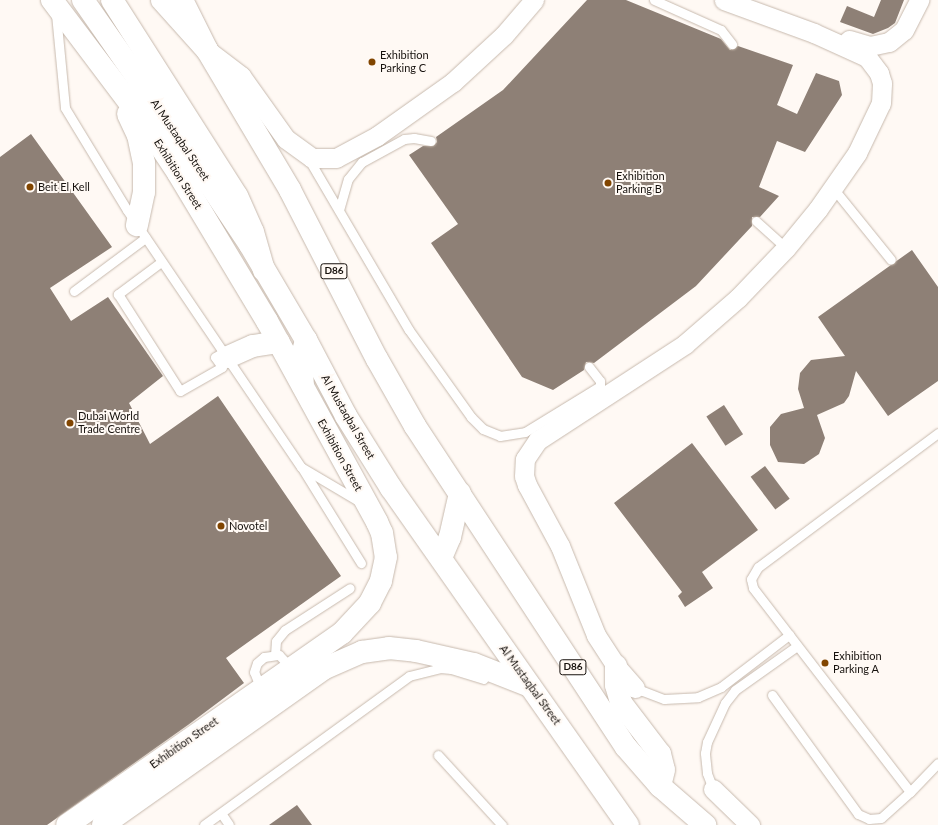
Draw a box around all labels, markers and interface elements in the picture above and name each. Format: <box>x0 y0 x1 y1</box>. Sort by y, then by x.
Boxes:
place label: Exhibition Parking C <box>380 49 429 75</box>
marker: Exhibition Parking C <box>367 57 377 67</box>
street label: Al Mustaqbal Street <box>148 97 212 183</box>
street label: Exhibition Street <box>151 136 205 212</box>
place label: Exhibition Parking B <box>616 170 665 196</box>
marker: Exhibition Parking B <box>603 178 613 188</box>
place label: Beit El Kell <box>38 180 90 194</box>
marker: Beit El Kell <box>25 182 35 192</box>
road number: D86 <box>320 263 348 279</box>
street label: Al Mustaqbal Street <box>318 372 378 462</box>
place label: Dubai World Trade Centre <box>78 410 140 436</box>
street label: Exhibition Street <box>315 417 365 493</box>
marker: Dubai World Trade Centre <box>65 418 75 428</box>
place label: Novotel <box>229 519 267 533</box>
marker: Novotel <box>216 521 226 531</box>
street label: Al Mustaqbal Street <box>497 643 563 727</box>
place label: Exhibition Parking A <box>833 650 882 676</box>
marker: Exhibition Parking A <box>820 658 830 668</box>
road number: D86 <box>559 659 587 675</box>
street label: Exhibition Street <box>147 715 221 771</box>

